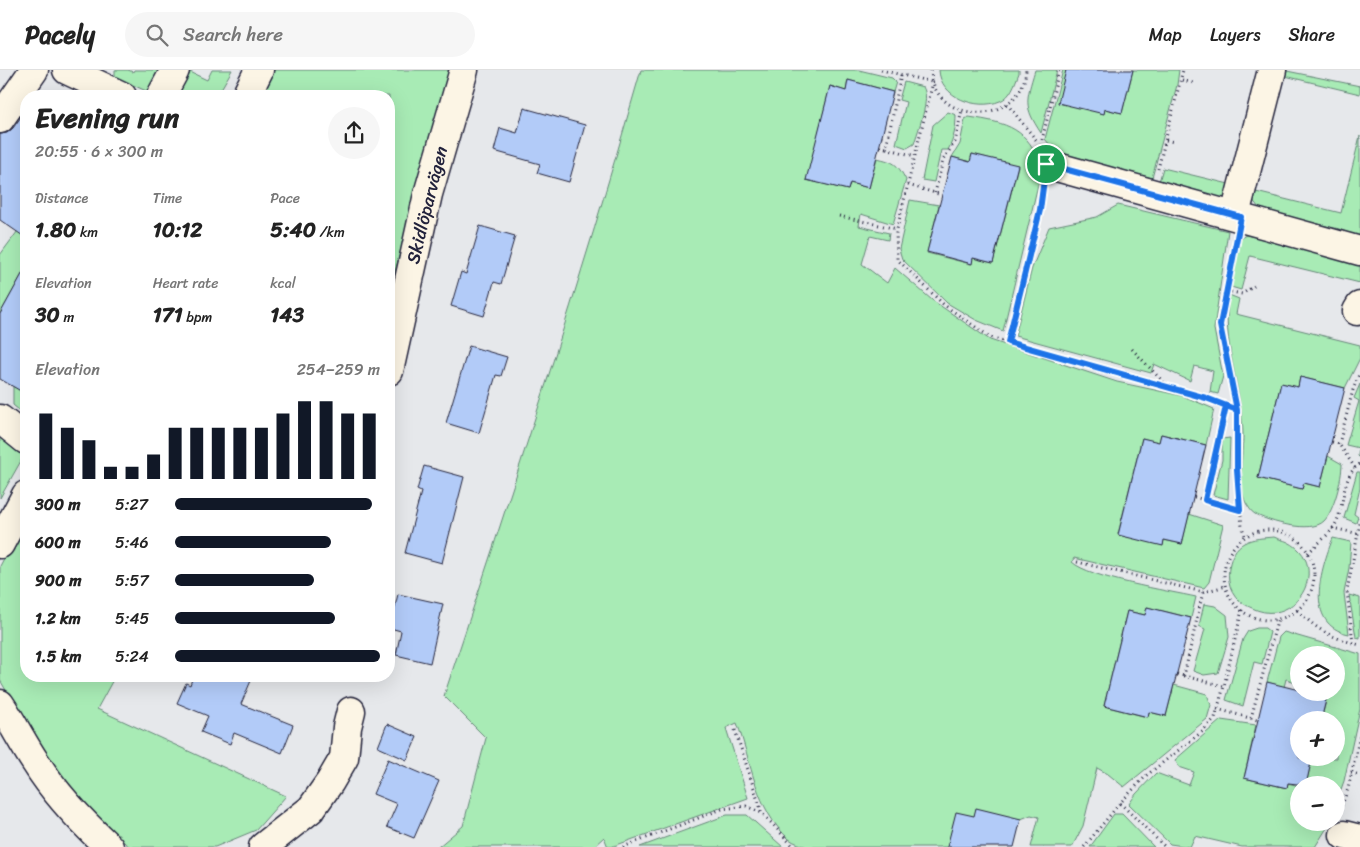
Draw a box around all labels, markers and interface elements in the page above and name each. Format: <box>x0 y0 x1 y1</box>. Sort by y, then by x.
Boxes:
search box <box>125 12 475 57</box>
text: Pacely <box>25 14 95 56</box>
text: Search here <box>183 18 283 51</box>
text: Map <box>1149 19 1182 51</box>
text: Layers <box>1210 19 1261 51</box>
text: Share <box>1289 19 1335 51</box>
icon: search <box>143 21 171 49</box>
text: Evening run <box>35 93 179 142</box>
button: share <box>328 107 380 159</box>
text: 20:55 · 6 × 300 m <box>35 137 163 166</box>
street label: Skidlöparvägen <box>397 142 457 267</box>
pin <box>1025 143 1067 185</box>
icon: arrive <box>1032 150 1060 178</box>
text: Distance <box>35 186 88 211</box>
text: Time <box>153 186 182 211</box>
text: Pace <box>270 186 300 211</box>
text: 1.80 <box>35 211 76 249</box>
text: 10:12 <box>153 211 202 249</box>
text: 5:40 <box>270 211 316 249</box>
text: km <box>76 220 98 245</box>
text: /km <box>316 220 345 245</box>
text: Elevation <box>35 271 92 296</box>
text: Heart rate <box>153 271 218 296</box>
text: kcal <box>270 271 296 296</box>
text: 30 <box>35 296 60 334</box>
text: 171 <box>153 296 183 334</box>
text: 143 <box>270 296 304 334</box>
text: m <box>60 305 74 330</box>
text: bpm <box>183 305 212 330</box>
text: Elevation <box>35 355 100 384</box>
text: 254–259 m <box>297 355 380 384</box>
text: 300 m <box>35 490 80 519</box>
text: 5:27 <box>115 490 148 519</box>
text: 600 m <box>35 528 81 557</box>
text: 5:46 <box>115 528 149 557</box>
text: 900 m <box>35 566 82 595</box>
text: 5:57 <box>115 566 149 595</box>
text: 1.2 km <box>35 604 81 633</box>
text: 5:45 <box>115 604 149 633</box>
text: 1.5 km <box>35 642 81 671</box>
text: 5:24 <box>115 642 149 671</box>
map controls <box>1290 646 1345 831</box>
button: layers <box>1290 646 1345 701</box>
button: + <box>1290 711 1345 766</box>
button: − <box>1290 776 1345 831</box>

